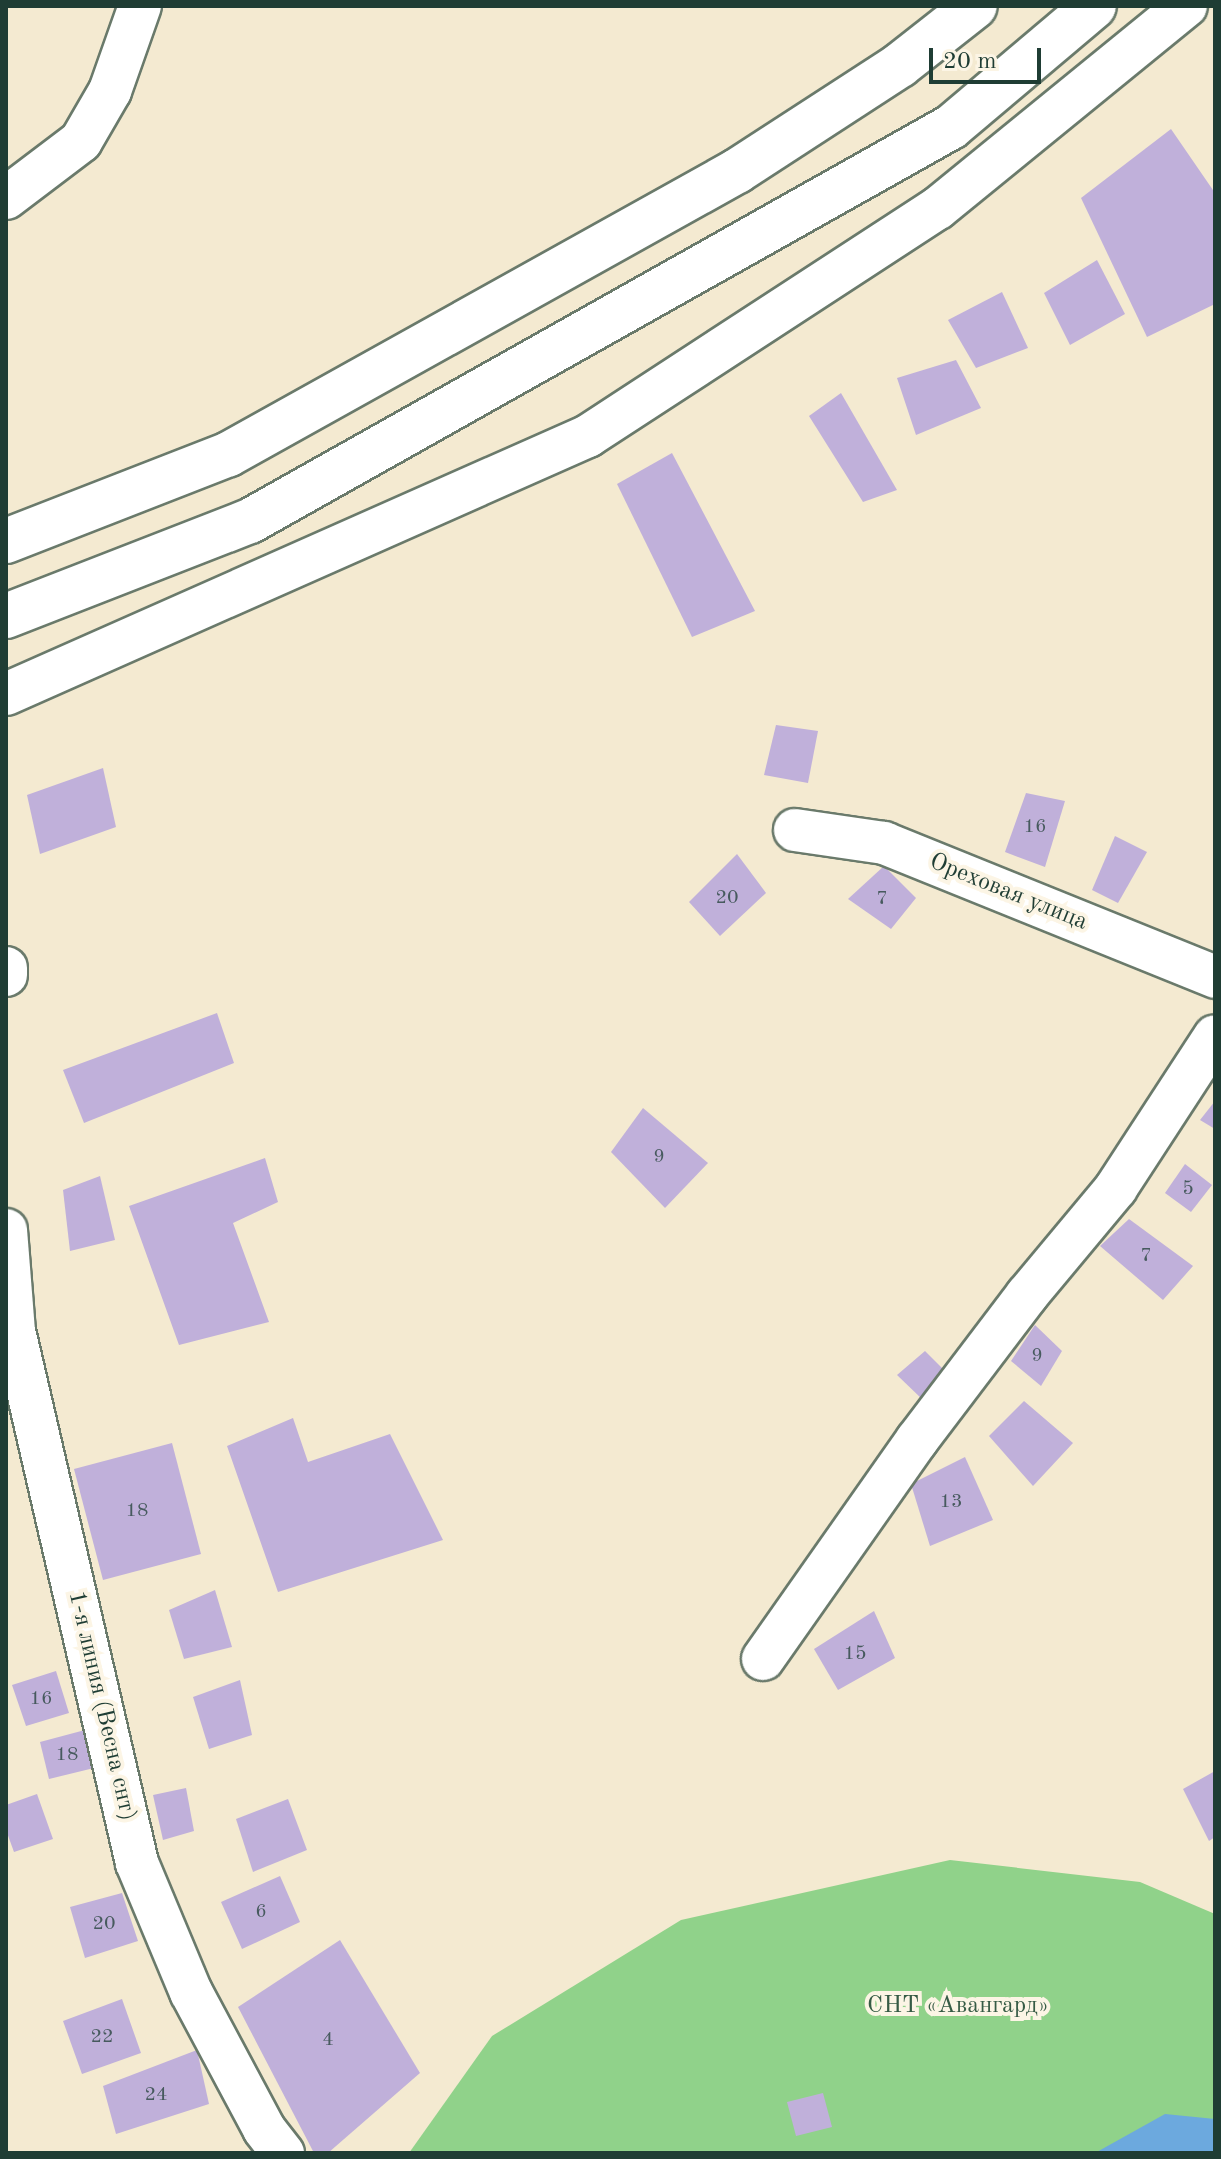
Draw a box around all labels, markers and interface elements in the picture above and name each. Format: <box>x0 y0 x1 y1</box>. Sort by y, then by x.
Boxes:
scale bar <box>933 32 1045 82</box>
text: 20 m <box>943 50 997 74</box>
house number: 16 <box>1023 815 1047 839</box>
street label: Ореховая улица <box>925 848 1091 938</box>
house number: 20 <box>715 886 739 910</box>
house number: 7 <box>876 887 888 911</box>
house number: 9 <box>653 1145 665 1169</box>
house number: 5 <box>1182 1177 1194 1201</box>
house number: 7 <box>1140 1244 1152 1268</box>
house number: 9 <box>1031 1344 1043 1368</box>
house number: 13 <box>939 1490 963 1514</box>
house number: 18 <box>125 1499 149 1523</box>
street label: 1-я линия (Весна снт) <box>61 1588 141 1824</box>
house number: 15 <box>843 1642 867 1666</box>
house number: 16 <box>29 1687 53 1711</box>
house number: 18 <box>55 1743 79 1767</box>
house number: 6 <box>255 1900 267 1924</box>
house number: 20 <box>92 1912 116 1936</box>
park label: СНТ «Авангард» <box>867 1993 1049 2021</box>
house number: 22 <box>90 2025 114 2049</box>
house number: 4 <box>322 2028 334 2052</box>
house number: 24 <box>144 2083 168 2107</box>

